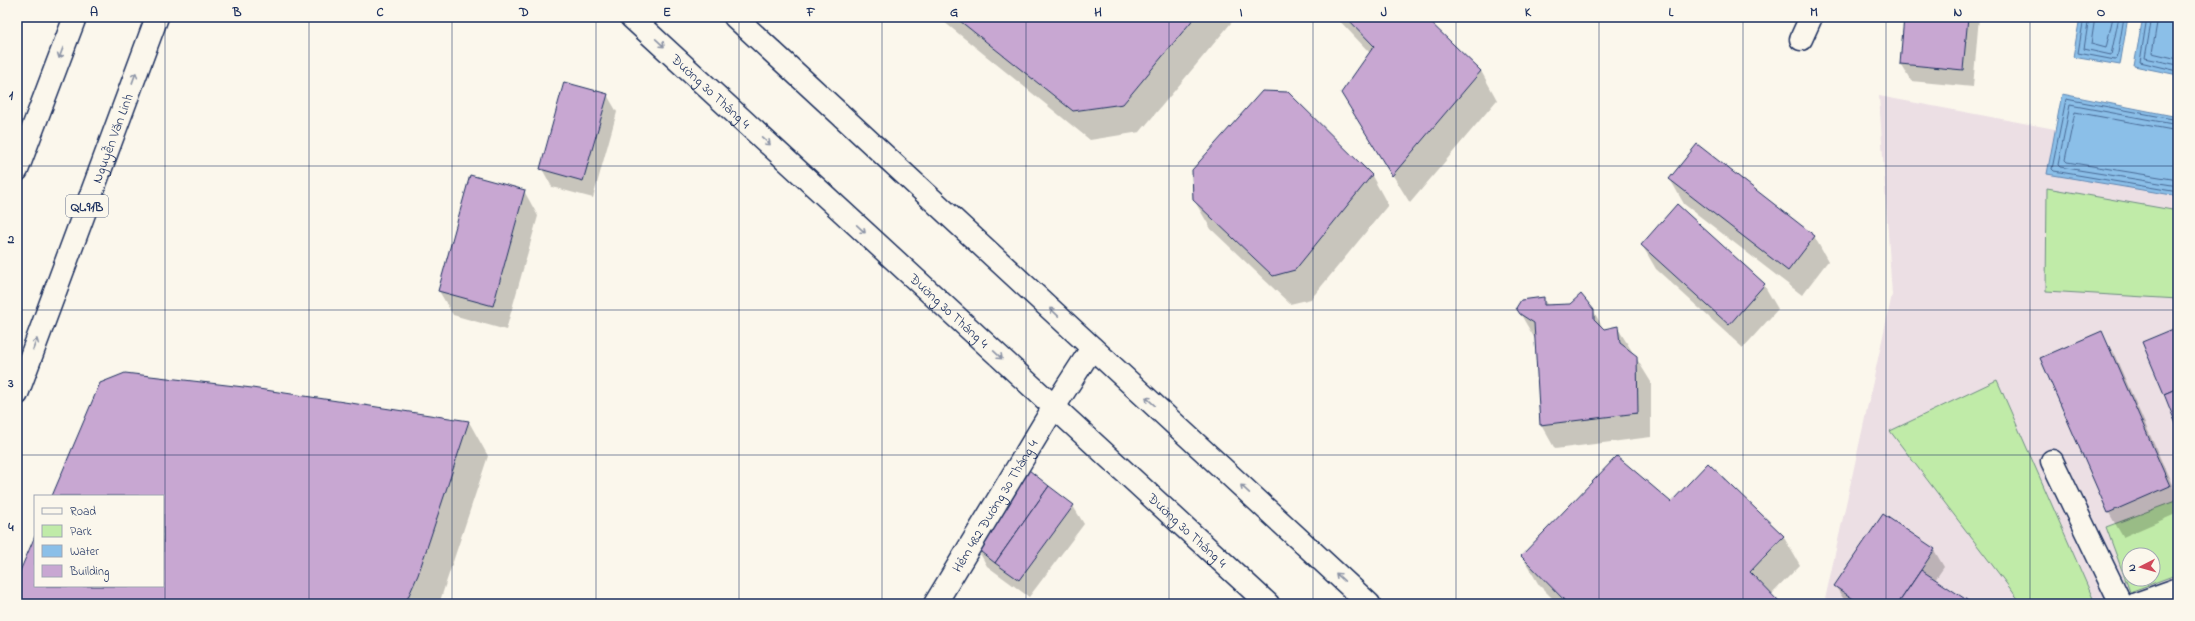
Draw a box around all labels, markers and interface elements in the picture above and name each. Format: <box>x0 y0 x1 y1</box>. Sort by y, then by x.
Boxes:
text: A <box>90 3 98 22</box>
text: B <box>232 3 242 22</box>
text: C <box>376 3 384 22</box>
text: D <box>518 3 529 22</box>
text: E <box>663 3 671 22</box>
text: F <box>806 3 816 22</box>
text: G <box>950 3 958 22</box>
text: H <box>1094 3 1102 22</box>
text: I <box>1239 3 1243 22</box>
text: J <box>1381 3 1387 22</box>
text: K <box>1525 3 1532 22</box>
text: L <box>1669 3 1675 22</box>
text: M <box>1810 3 1818 22</box>
text: N <box>1954 3 1963 22</box>
text: O <box>2097 3 2106 22</box>
one-way arrow <box>655 39 665 48</box>
one-way arrow <box>57 47 64 60</box>
street label: Đường 30 Tháng 4 <box>665 49 755 134</box>
one-way arrow <box>131 73 139 85</box>
text: 1 <box>9 86 14 105</box>
street label: Nguyễn Văn Linh <box>87 91 140 186</box>
one-way arrow <box>761 136 771 146</box>
road number: QL.91B <box>66 195 108 217</box>
one-way arrow <box>856 224 866 234</box>
text: 2 <box>7 230 15 249</box>
street label: Đường 30 Tháng 4 <box>903 269 993 354</box>
one-way arrow <box>1049 308 1059 317</box>
one-way arrow <box>32 339 40 351</box>
one-way arrow <box>993 350 1003 360</box>
text: 3 <box>7 374 14 393</box>
one-way arrow <box>1145 397 1155 406</box>
street label: Hẻm 482 Đường 30 Tháng 4 <box>947 436 1044 577</box>
one-way arrow <box>1240 484 1250 494</box>
street label: Đường 30 Tháng 4 <box>1141 488 1231 573</box>
legend <box>34 495 164 587</box>
text: Road <box>70 503 96 521</box>
text: 4 <box>7 518 14 537</box>
text: Park <box>70 523 92 541</box>
text: Water <box>70 543 99 561</box>
north arrow <box>2121 547 2161 587</box>
text: Building <box>69 563 109 582</box>
text: N <box>2124 563 2140 572</box>
one-way arrow <box>1335 573 1345 582</box>

